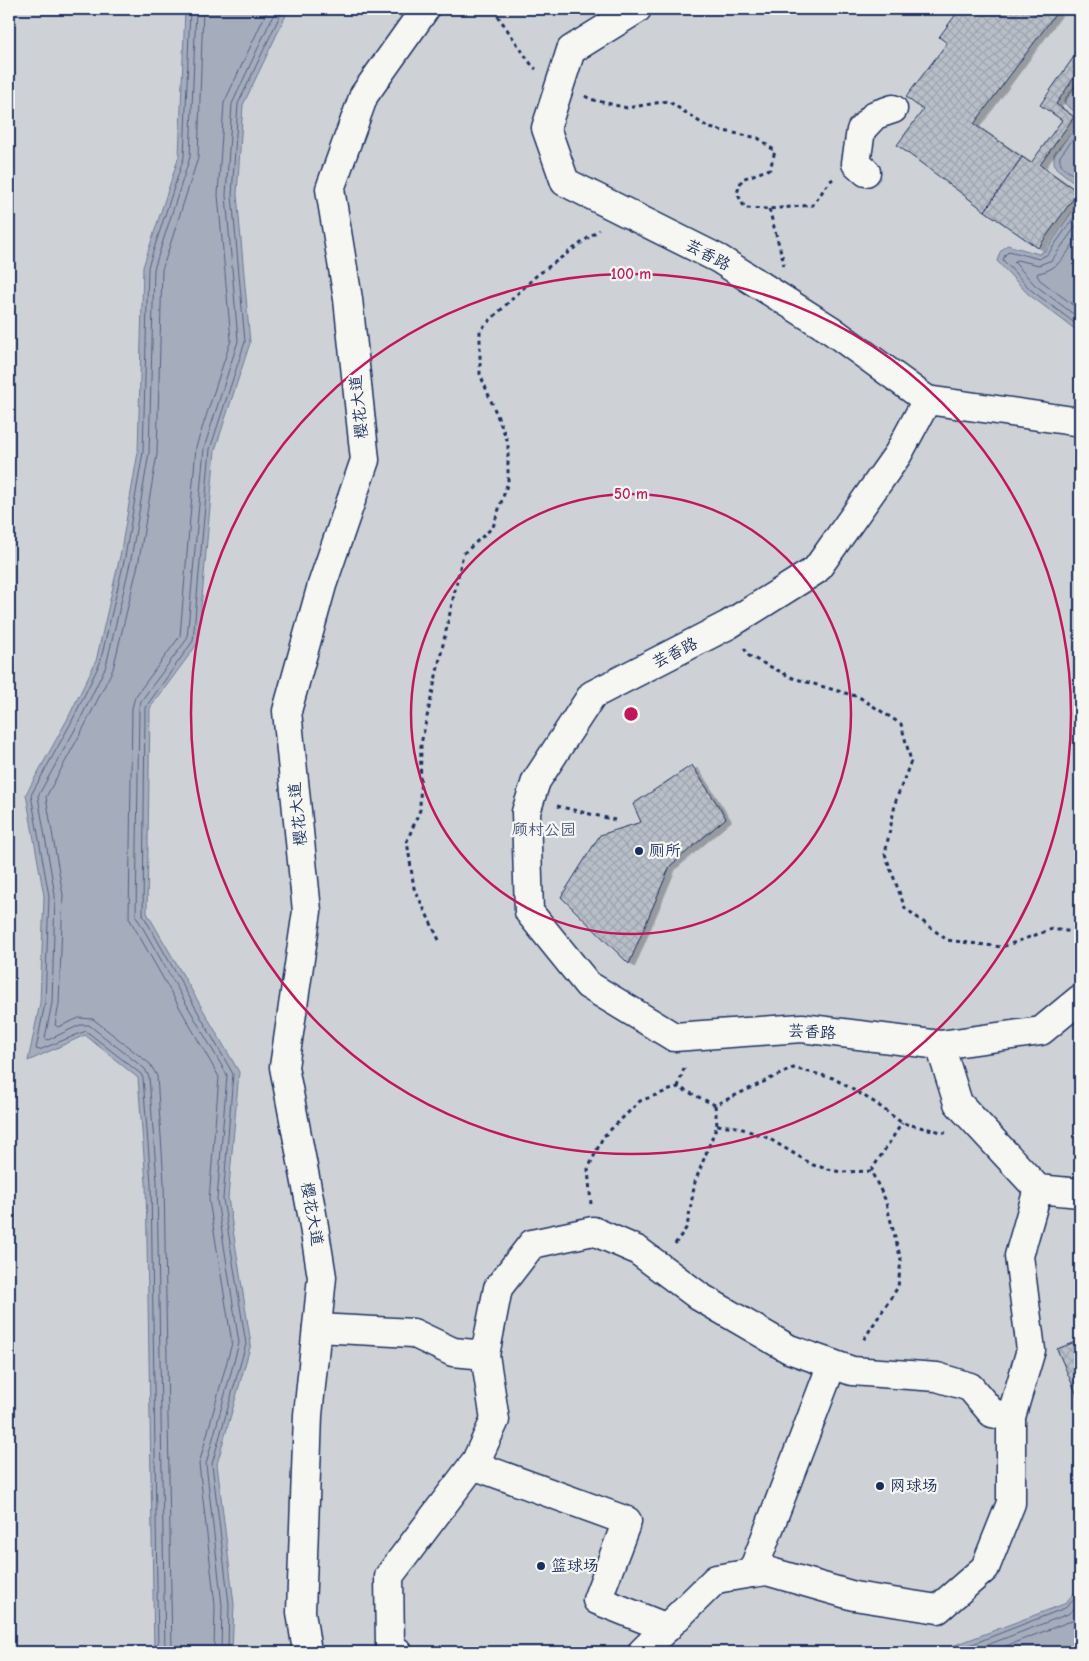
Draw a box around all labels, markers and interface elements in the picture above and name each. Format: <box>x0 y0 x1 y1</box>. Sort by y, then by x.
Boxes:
street label: 芸香路 <box>683 236 733 274</box>
text: 100 m <box>611 265 651 283</box>
street label: 樱花大道 <box>347 374 371 440</box>
text: 50 m <box>614 485 648 503</box>
street label: 芸香路 <box>650 634 700 672</box>
centre of rings <box>622 705 640 723</box>
street label: 樱花大道 <box>286 781 310 847</box>
park label: 顾村公园 <box>512 821 576 839</box>
place label: 厕所 <box>649 842 681 860</box>
marker: 厕所 <box>633 845 645 857</box>
street label: 芸香路 <box>788 1022 836 1042</box>
street label: 樱花大道 <box>298 1181 326 1247</box>
place label: 网球场 <box>890 1477 938 1495</box>
marker: 网球场 <box>874 1480 886 1492</box>
place label: 篮球场 <box>551 1557 599 1575</box>
marker: 篮球场 <box>535 1560 547 1572</box>

